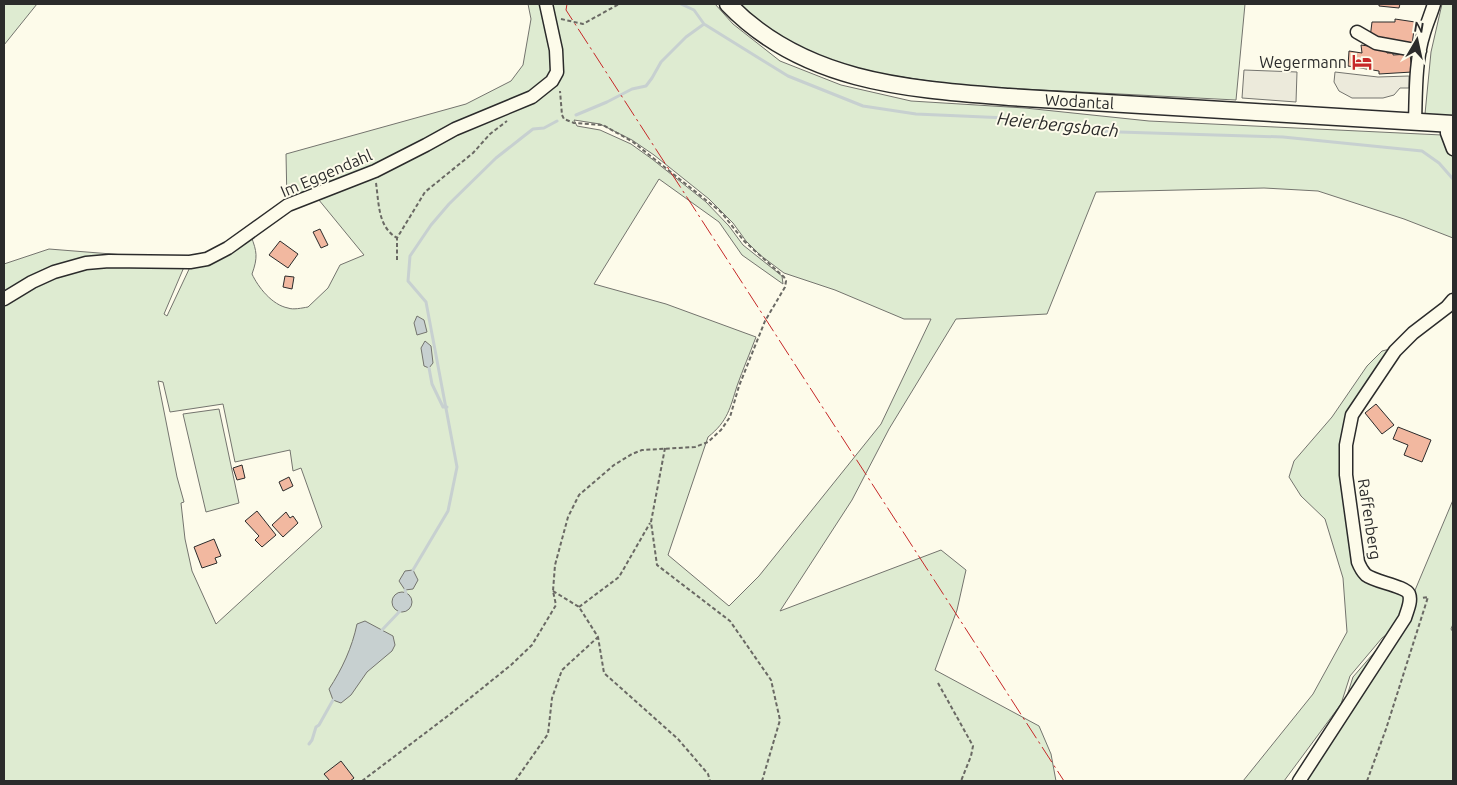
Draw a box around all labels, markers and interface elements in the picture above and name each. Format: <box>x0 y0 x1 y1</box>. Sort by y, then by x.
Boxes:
north arrow <box>1392 15 1442 65</box>
text: N <box>1413 18 1425 36</box>
hotel icon: Wegermann <box>1351 51 1373 73</box>
place label: Wegermann <box>1259 53 1347 71</box>
street label: Wodantal <box>1044 90 1115 112</box>
water label: Heierbergsbach <box>996 108 1120 140</box>
street label: Im Eggendahl <box>278 146 374 200</box>
street label: Raffenberg <box>1355 477 1385 561</box>

